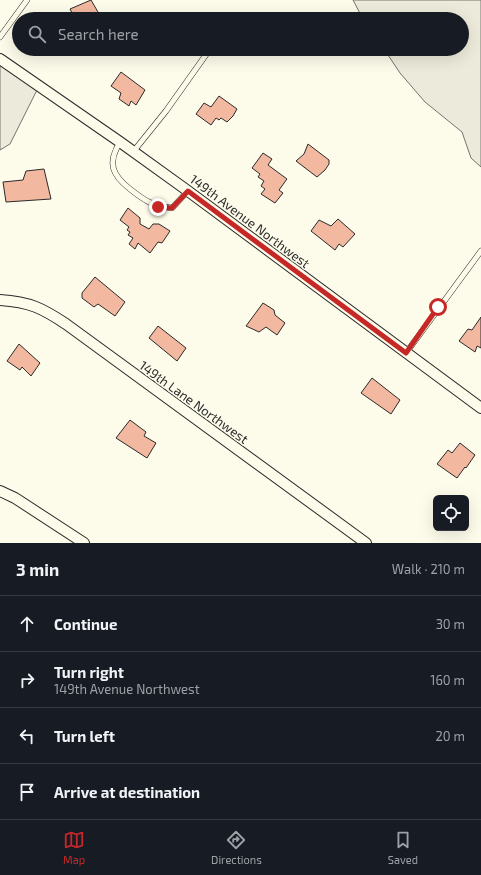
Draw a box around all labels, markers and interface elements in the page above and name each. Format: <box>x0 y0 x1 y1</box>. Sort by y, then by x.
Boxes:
search box <box>12 12 469 56</box>
icon: search <box>26 23 48 45</box>
text: Search here <box>58 25 139 43</box>
street label: 149th Avenue Northwest <box>187 171 313 271</box>
route end <box>149 198 167 216</box>
route start <box>429 298 447 316</box>
street label: 149th Lane Northwest <box>136 357 252 447</box>
map controls <box>433 495 469 531</box>
button: locate <box>433 495 469 531</box>
text: 3 min <box>16 559 59 579</box>
text: Walk · 210 m <box>392 561 465 577</box>
icon: ahead <box>16 613 38 635</box>
text: Continue <box>54 615 117 633</box>
text: 30 m <box>436 616 465 632</box>
text: Turn right <box>54 663 124 681</box>
icon: right <box>16 669 38 691</box>
text: 160 m <box>430 672 465 688</box>
text: 149th Avenue Northwest <box>54 681 200 697</box>
icon: left <box>16 725 38 747</box>
text: Turn left <box>54 727 115 745</box>
text: 20 m <box>436 728 465 744</box>
icon: arrive <box>16 781 38 803</box>
text: Arrive at destination <box>54 783 200 801</box>
tab: Map <box>63 829 85 866</box>
tab: Directions <box>211 829 262 866</box>
tab: Saved <box>388 829 418 866</box>

